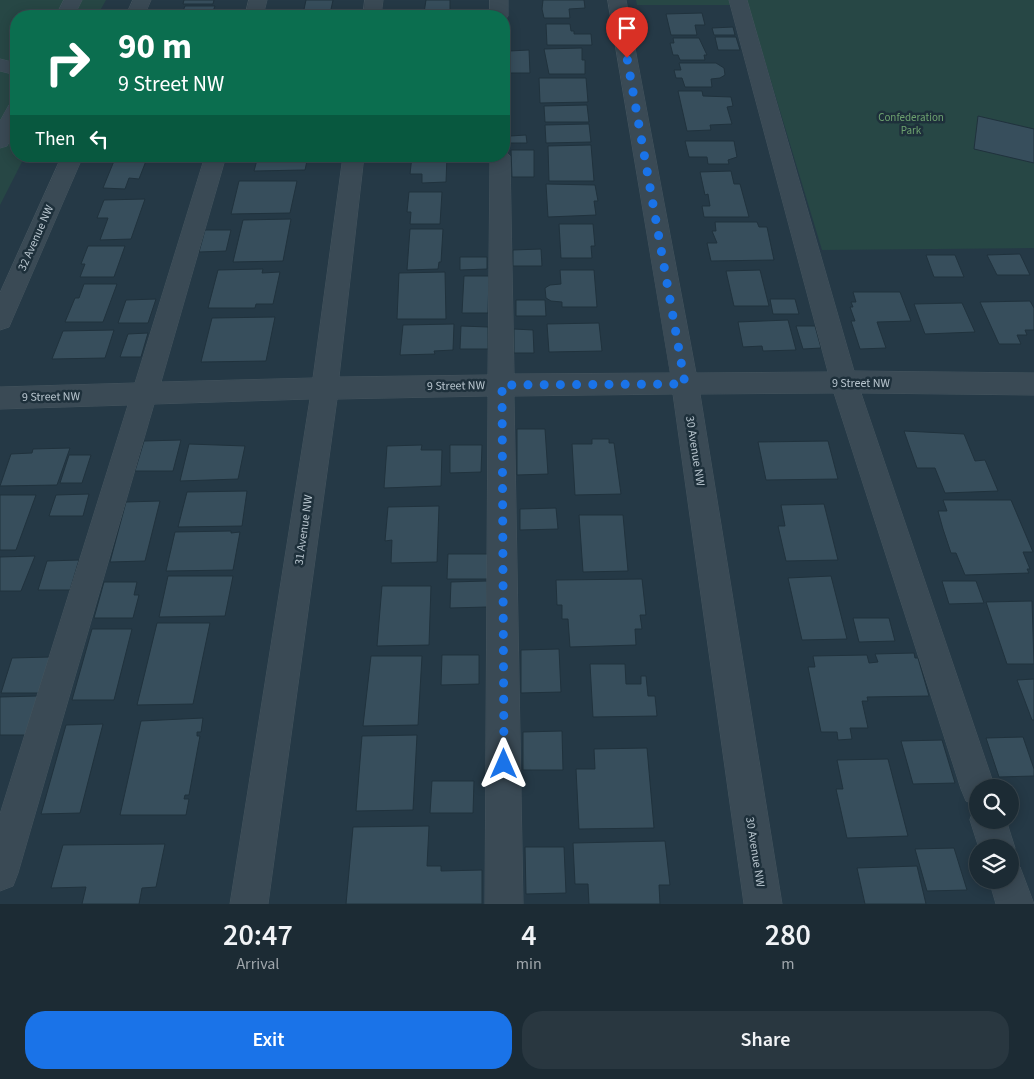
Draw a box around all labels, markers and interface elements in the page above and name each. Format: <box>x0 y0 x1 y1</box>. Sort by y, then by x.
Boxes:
pin <box>606 7 648 58</box>
icon: arrive <box>613 14 641 42</box>
text: 90 m <box>118 22 192 72</box>
icon: right <box>35 30 100 95</box>
text: 9 Street NW <box>118 68 224 100</box>
park label: Confederation Park <box>878 110 944 138</box>
icon: left <box>85 125 113 153</box>
text: Then <box>35 126 75 153</box>
street label: 32 Avenue NW <box>14 202 58 274</box>
street label: 9 Street NW <box>832 375 891 392</box>
street label: 9 Street NW <box>427 377 486 395</box>
street label: 9 Street NW <box>22 388 81 406</box>
street label: 30 Avenue NW <box>681 415 709 488</box>
street label: 31 Avenue NW <box>291 493 317 566</box>
position arrow <box>477 737 529 789</box>
map controls <box>969 779 1019 889</box>
button: search <box>969 779 1019 829</box>
street label: 30 Avenue NW <box>741 816 769 889</box>
button: layers <box>969 839 1019 889</box>
text: 20:47 <box>223 914 293 957</box>
text: 4 <box>521 914 537 957</box>
text: 280 <box>765 914 811 957</box>
text: Arrival <box>236 953 279 975</box>
text: min <box>516 953 542 975</box>
text: m <box>781 953 795 975</box>
button: Exit <box>25 1011 512 1069</box>
button: Share <box>522 1011 1009 1069</box>

